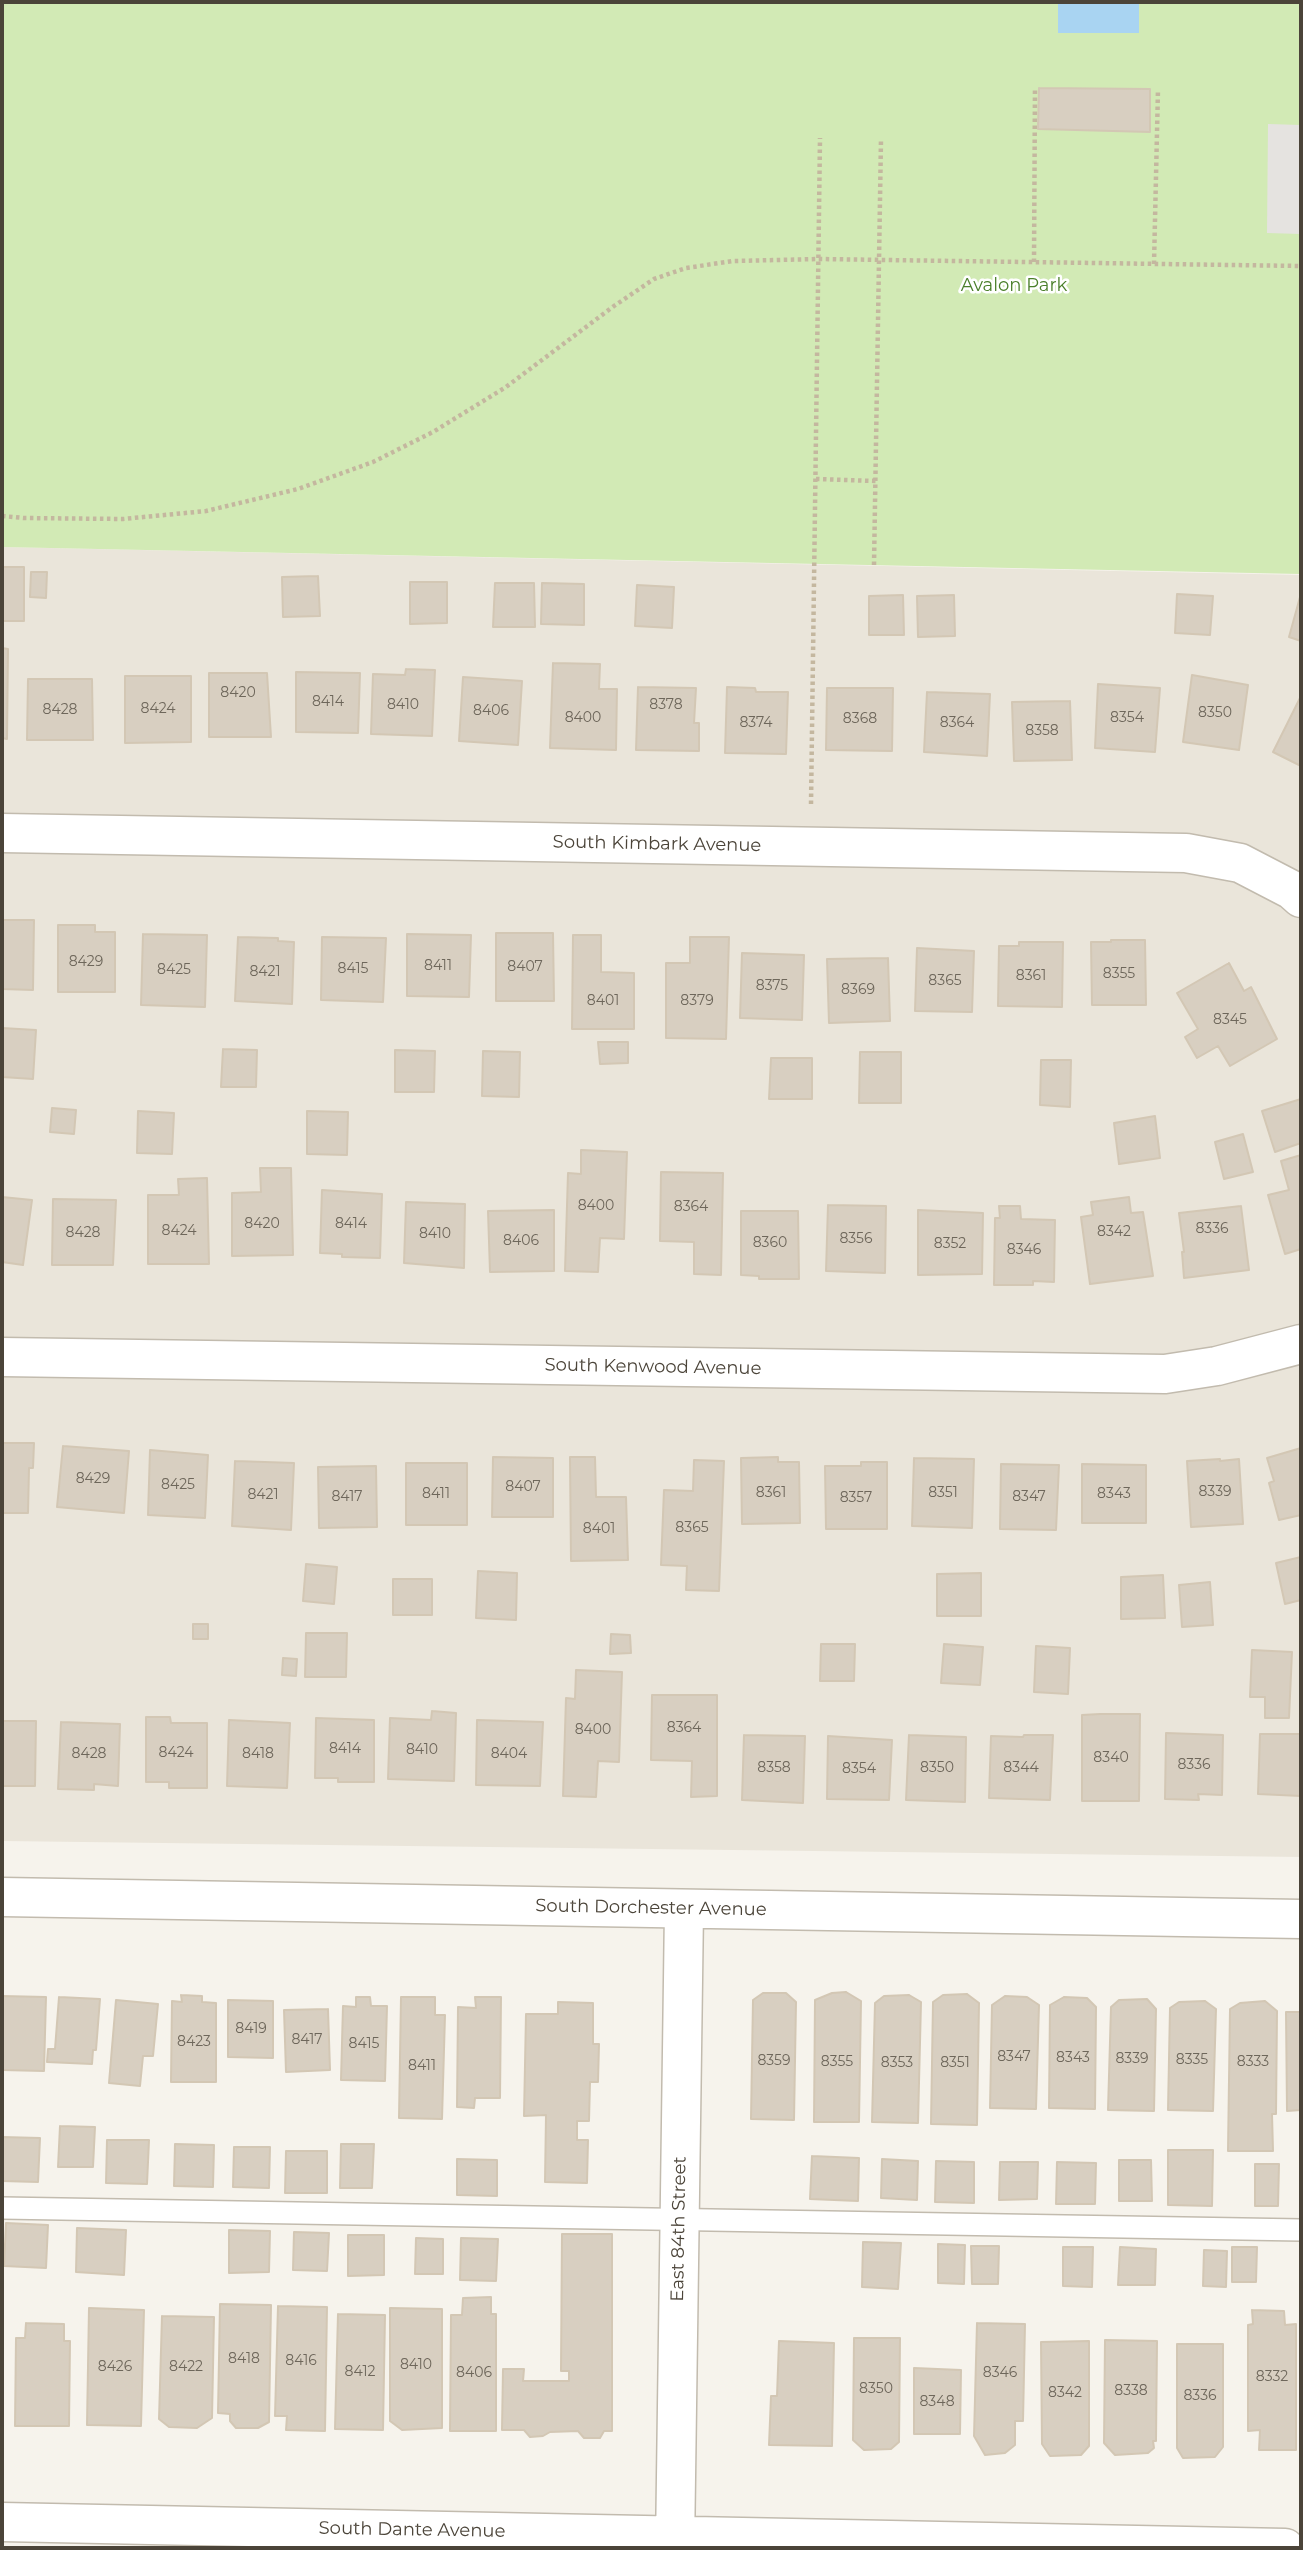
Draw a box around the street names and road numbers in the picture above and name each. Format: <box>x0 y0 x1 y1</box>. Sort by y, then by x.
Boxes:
street label: South Kimbark Avenue <box>553 831 761 857</box>
street label: South Kenwood Avenue <box>544 1354 762 1380</box>
street label: South Dorchester Avenue <box>535 1895 767 1921</box>
street label: East 84th Street <box>667 2156 691 2302</box>
street label: South Dante Avenue <box>318 2518 506 2542</box>

